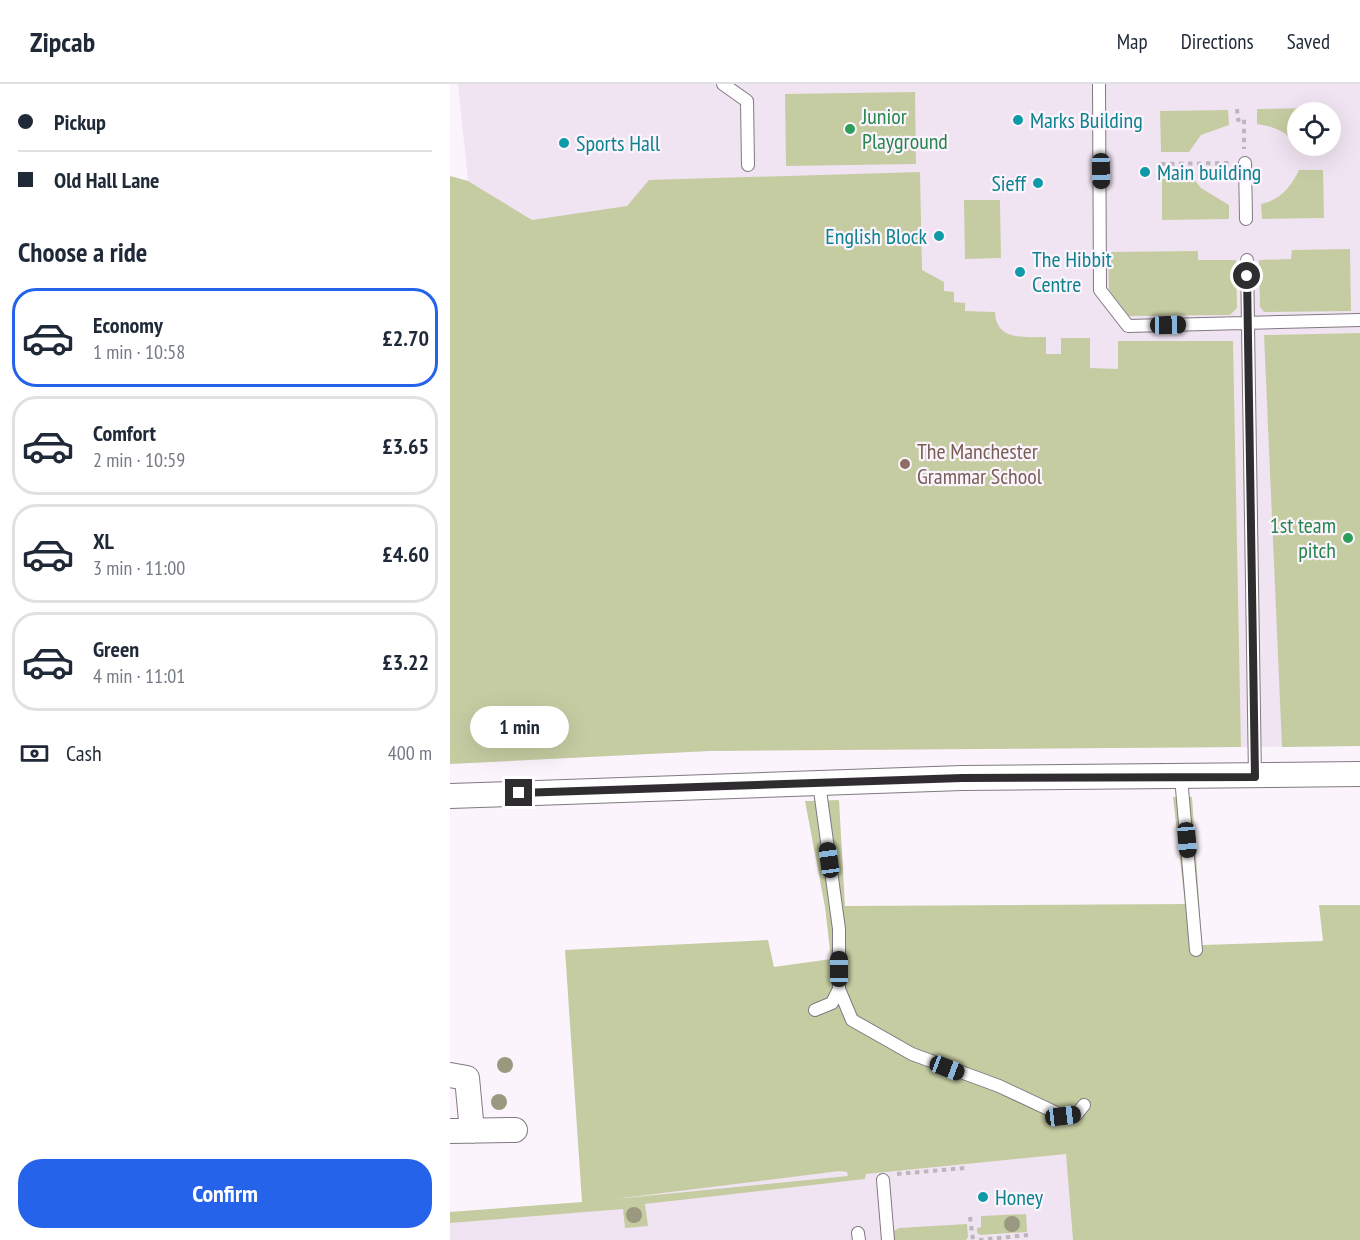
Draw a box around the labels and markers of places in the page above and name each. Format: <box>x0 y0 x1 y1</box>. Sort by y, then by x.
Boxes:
place label: Junior Playground <box>861 102 948 155</box>
place label: Marks Building <box>1030 106 1143 134</box>
marker: Marks Building <box>1011 113 1025 127</box>
marker: Junior Playground <box>843 122 857 136</box>
place label: Sports Hall <box>576 129 661 157</box>
marker: Sports Hall <box>557 136 571 150</box>
place label: Main building <box>1157 158 1261 186</box>
marker: Main building <box>1138 165 1152 179</box>
place label: Sieff <box>991 169 1027 197</box>
marker: Sieff <box>1031 176 1045 190</box>
place label: English Block <box>825 222 927 250</box>
marker: English Block <box>932 229 946 243</box>
place label: The Hibbit Centre <box>1032 245 1112 298</box>
marker: The Hibbit Centre <box>1013 265 1027 279</box>
place label: The Manchester Grammar School <box>917 437 1043 490</box>
marker: The Manchester Grammar School <box>898 457 912 471</box>
place label: 1st team pitch <box>1270 511 1336 564</box>
marker: 1st team pitch <box>1341 531 1355 545</box>
place label: Honey <box>995 1183 1044 1211</box>
marker: Honey <box>976 1190 990 1204</box>

